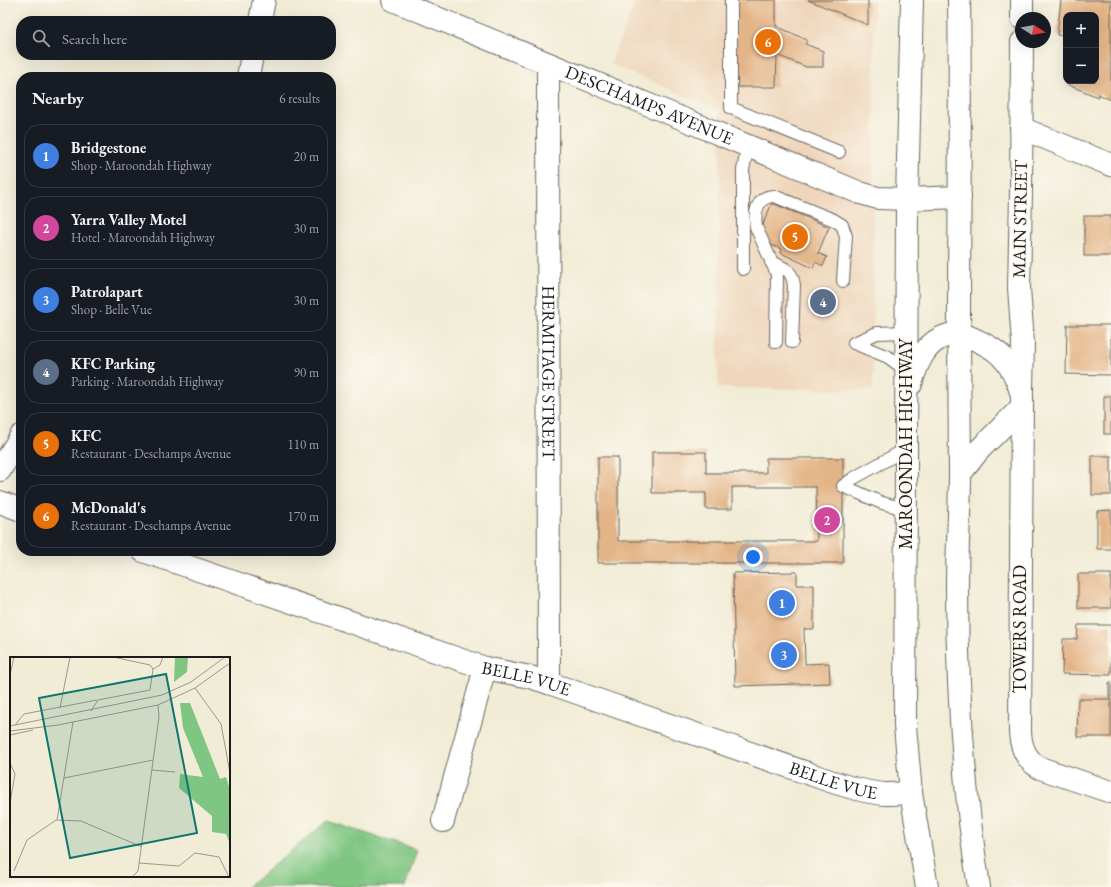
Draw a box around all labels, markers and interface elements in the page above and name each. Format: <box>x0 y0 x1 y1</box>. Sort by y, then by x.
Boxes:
north arrow <box>1015 12 1051 48</box>
map controls <box>1063 12 1099 84</box>
button: + <box>1063 12 1099 48</box>
search box <box>16 16 336 60</box>
icon: search <box>30 27 52 49</box>
pin: 6 <box>755 27 781 57</box>
text: Search here <box>62 29 127 48</box>
button: − <box>1063 48 1099 84</box>
street label: DESCHAMPS AVENUE <box>562 60 737 150</box>
text: Nearby <box>32 87 84 109</box>
text: 6 results <box>279 90 320 107</box>
text: Bridgestone <box>71 138 146 157</box>
text: 1 <box>43 148 49 165</box>
text: 20 m <box>294 148 319 165</box>
text: Shop · Maroondah Highway <box>71 157 212 174</box>
street label: MAIN STREET <box>1007 159 1032 278</box>
text: Yarra Valley Motel <box>71 210 187 229</box>
text: 2 <box>43 220 49 237</box>
text: 30 m <box>294 220 319 237</box>
pin: 5 <box>782 222 808 252</box>
text: Hotel · Maroondah Highway <box>71 229 215 246</box>
text: Patrolapart <box>71 282 143 301</box>
street label: HERMITAGE STREET <box>537 286 561 461</box>
pin: 4 <box>810 287 836 317</box>
text: 3 <box>43 292 49 309</box>
text: 30 m <box>294 292 319 309</box>
text: Shop · Belle Vue <box>71 301 152 318</box>
street label: MAROONDAH HIGHWAY <box>894 337 917 549</box>
text: KFC Parking <box>71 354 155 373</box>
text: 4 <box>43 364 49 381</box>
text: 90 m <box>294 364 319 381</box>
text: Parking · Maroondah Highway <box>71 373 224 390</box>
text: KFC <box>71 426 101 445</box>
text: 5 <box>43 436 49 453</box>
text: 110 m <box>288 436 319 453</box>
text: Restaurant · Deschamps Avenue <box>71 445 231 462</box>
text: McDonald's <box>71 498 146 517</box>
pin: 2 <box>814 505 840 535</box>
text: 6 <box>43 508 49 525</box>
text: 170 m <box>288 508 319 525</box>
text: Restaurant · Deschamps Avenue <box>71 517 231 534</box>
your location <box>743 547 763 567</box>
street label: TOWERS ROAD <box>1008 565 1031 693</box>
pin: 1 <box>769 588 795 618</box>
pin: 3 <box>771 640 797 670</box>
street label: BELLE VUE <box>480 656 574 701</box>
inset map <box>10 657 230 877</box>
street label: BELLE VUE <box>786 756 879 804</box>

